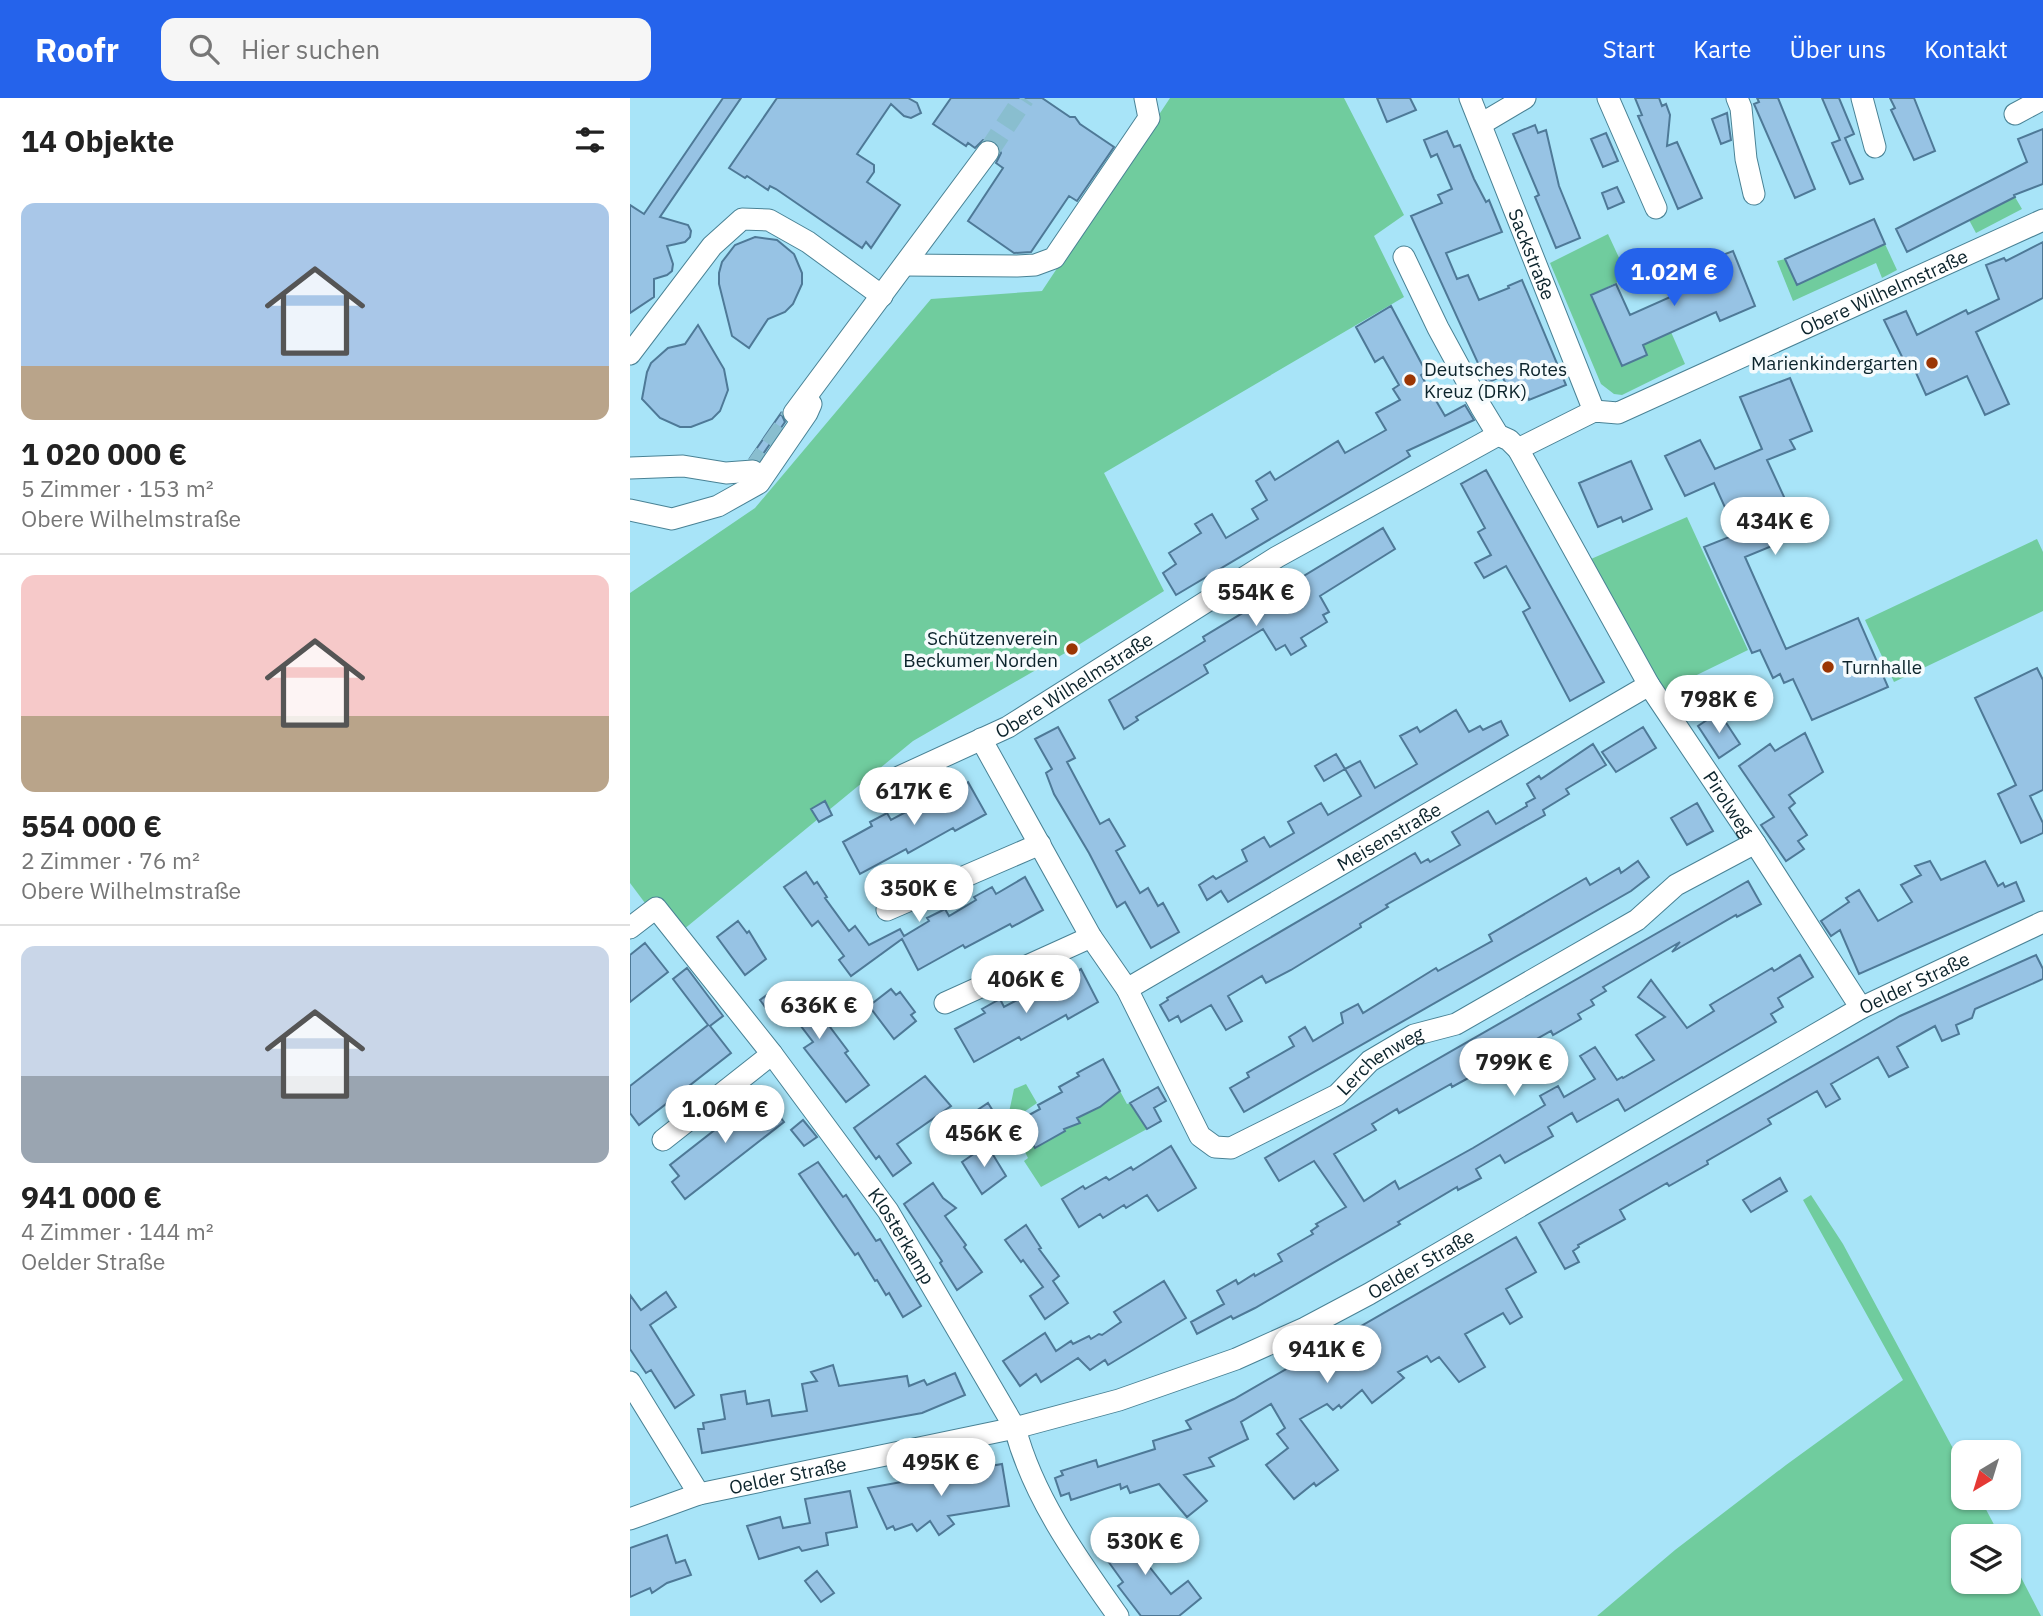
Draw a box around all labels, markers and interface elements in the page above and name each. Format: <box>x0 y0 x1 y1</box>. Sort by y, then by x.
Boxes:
search box <box>161 18 651 81</box>
text: Roofr <box>35 28 119 71</box>
icon: search <box>185 30 223 68</box>
text: Hier suchen <box>241 32 380 66</box>
text: Start <box>1603 33 1655 65</box>
text: Karte <box>1693 33 1751 65</box>
text: Über uns <box>1789 33 1886 65</box>
text: Kontakt <box>1924 33 2008 65</box>
text: 14 Objekte <box>21 121 174 160</box>
icon: filters <box>571 121 609 159</box>
street label: Sackstraße <box>1503 205 1561 303</box>
street label: Obere Wilhelmstraße <box>1796 244 1972 341</box>
icon: home <box>252 248 378 374</box>
pin: 1.02M € <box>1609 248 1739 308</box>
text: 1.02M € <box>1630 256 1718 286</box>
place label: Marienkindergarten <box>1751 351 1918 375</box>
marker: Marienkindergarten <box>1924 355 1940 371</box>
place label: Deutsches Rotes Kreuz (DRK) <box>1424 357 1567 403</box>
marker: Deutsches Rotes Kreuz (DRK) <box>1402 372 1418 388</box>
text: 1 020 000 € <box>21 434 187 473</box>
text: 5 Zimmer · 153 m² <box>21 473 214 503</box>
pin: 434K € <box>1718 498 1832 557</box>
text: Obere Wilhelmstraße <box>21 503 241 533</box>
text: 434K € <box>1736 505 1814 535</box>
pin: 554K € <box>1199 568 1313 628</box>
text: 554K € <box>1217 576 1295 606</box>
icon: home <box>252 620 378 746</box>
place label: Schützenverein Beckumer Norden <box>903 626 1058 672</box>
street label: Obere Wilhelmstraße <box>991 627 1157 743</box>
marker: Schützenverein Beckumer Norden <box>1064 641 1080 657</box>
place label: Turnhalle <box>1842 655 1922 679</box>
marker: Turnhalle <box>1820 659 1836 675</box>
pin: 798K € <box>1662 676 1776 735</box>
text: 798K € <box>1680 683 1758 713</box>
street label: Pirolweg <box>1698 766 1759 841</box>
pin: 617K € <box>857 768 971 827</box>
text: 617K € <box>875 775 953 805</box>
street label: Meisenstraße <box>1332 797 1445 876</box>
text: 554 000 € <box>21 806 162 845</box>
text: 2 Zimmer · 76 m² <box>21 845 200 875</box>
pin: 350K € <box>862 864 976 924</box>
text: 350K € <box>880 872 958 902</box>
text: Obere Wilhelmstraße <box>21 875 241 905</box>
street label: Oelder Straße <box>1855 946 1973 1019</box>
pin: 406K € <box>969 956 1083 1015</box>
text: 406K € <box>987 963 1065 993</box>
pin: 636K € <box>762 982 876 1041</box>
text: 636K € <box>780 989 858 1019</box>
icon: home <box>252 991 378 1117</box>
street label: Lerchenweg <box>1331 1021 1426 1100</box>
pin: 799K € <box>1457 1038 1571 1098</box>
text: 799K € <box>1475 1046 1553 1076</box>
pin: 1.06M € <box>660 1086 790 1145</box>
text: 1.06M € <box>681 1093 769 1123</box>
pin: 456K € <box>927 1110 1041 1169</box>
text: 456K € <box>945 1117 1023 1147</box>
text: 941 000 € <box>21 1177 162 1216</box>
street label: Klosterkamp <box>863 1183 940 1289</box>
text: 4 Zimmer · 144 m² <box>21 1216 214 1246</box>
street label: Oelder Straße <box>1363 1223 1479 1304</box>
text: Oelder Straße <box>21 1246 165 1276</box>
pin: 941K € <box>1270 1326 1384 1385</box>
text: 941K € <box>1288 1333 1366 1363</box>
pin: 495K € <box>884 1438 998 1498</box>
north arrow <box>1951 1440 2021 1510</box>
map controls <box>1951 1440 2021 1594</box>
text: 495K € <box>902 1446 980 1476</box>
street label: Oelder Straße <box>727 1452 849 1499</box>
pin: 530K € <box>1088 1518 1202 1577</box>
button: layers <box>1951 1524 2021 1594</box>
text: 530K € <box>1106 1525 1184 1555</box>

